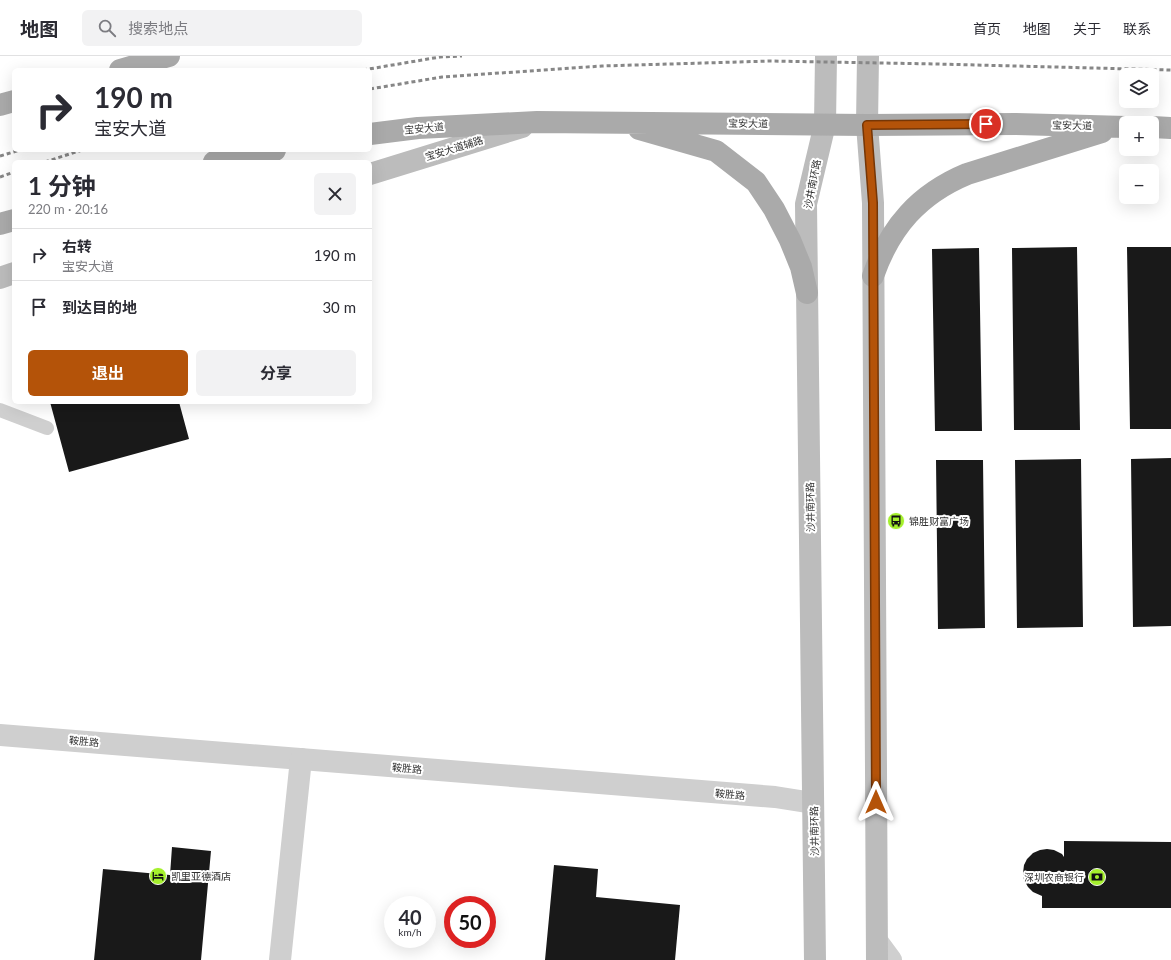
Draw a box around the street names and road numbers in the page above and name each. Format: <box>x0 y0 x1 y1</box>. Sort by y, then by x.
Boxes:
street label: 宝安大道 <box>728 117 768 129</box>
street label: 宝安大道 <box>1052 119 1092 131</box>
street label: 宝安大道 <box>404 120 444 136</box>
street label: 宝安大道辅路 <box>424 133 484 163</box>
street label: 沙井南环路 <box>801 158 823 210</box>
street label: 沙井南环路 <box>804 482 816 532</box>
street label: 鞍胜路 <box>69 734 99 748</box>
street label: 鞍胜路 <box>392 761 422 775</box>
street label: 鞍胜路 <box>715 787 745 801</box>
street label: 沙井南环路 <box>808 806 820 856</box>

